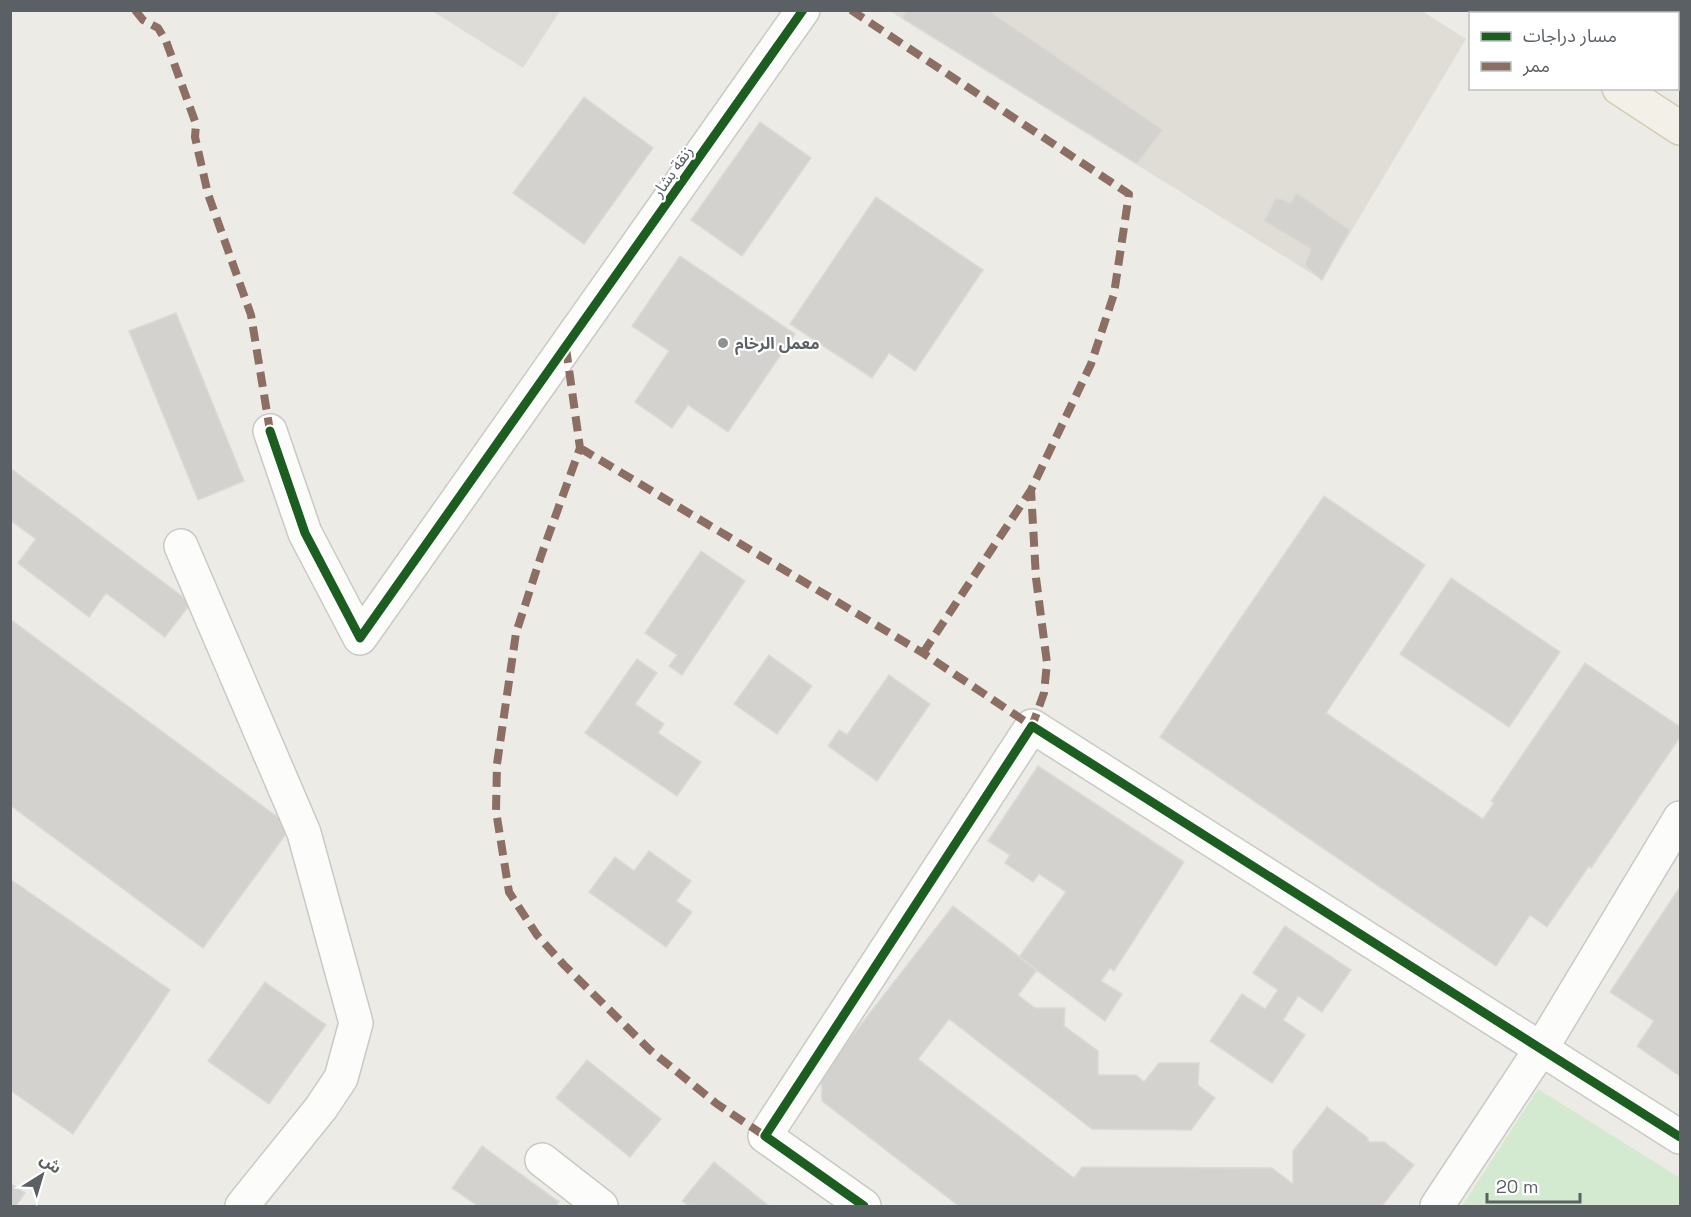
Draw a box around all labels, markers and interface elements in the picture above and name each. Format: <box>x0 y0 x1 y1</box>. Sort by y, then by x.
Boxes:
legend <box>1469 12 1679 90</box>
text: مسار دراجات <box>1523 24 1617 47</box>
text: ممر <box>1522 54 1550 77</box>
street label: زنقة بشار <box>647 142 698 202</box>
place label: معمل الرخام <box>735 333 819 355</box>
marker: معمل الرخام <box>716 336 730 350</box>
north arrow <box>12 1145 72 1205</box>
text: ش <box>36 1148 66 1178</box>
scale bar <box>1487 1166 1580 1204</box>
text: 20 m <box>1496 1175 1539 1198</box>

